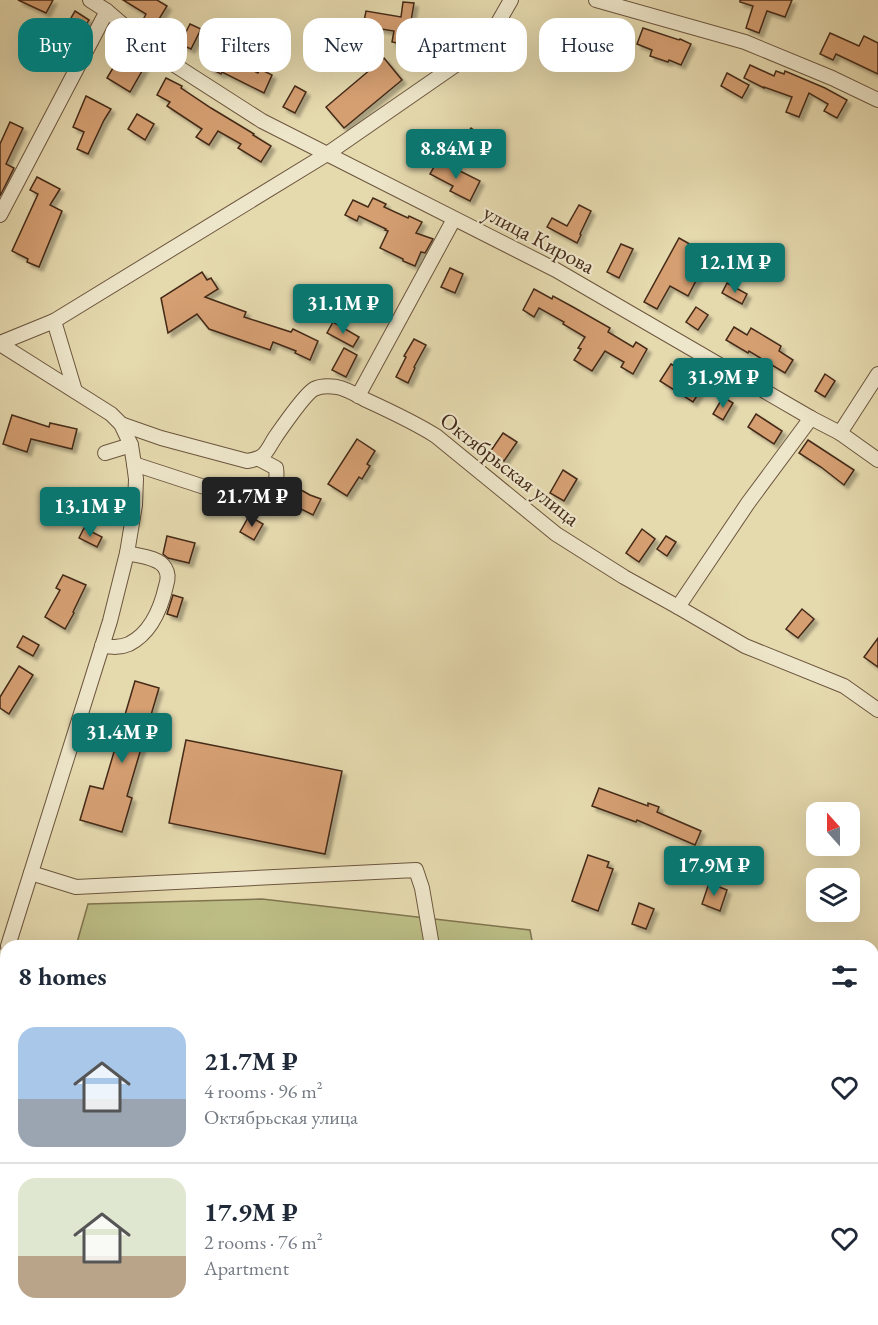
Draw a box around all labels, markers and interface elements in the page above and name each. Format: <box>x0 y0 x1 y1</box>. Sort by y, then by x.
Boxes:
chip: Buy <box>18 18 93 72</box>
chip: Rent <box>105 18 187 72</box>
chip: Filters <box>199 18 291 72</box>
chip: New <box>303 18 384 72</box>
chip: Apartment <box>396 18 527 72</box>
chip: House <box>539 18 635 72</box>
pin: 8.84M ₽ <box>401 129 511 180</box>
text: 8.84M ₽ <box>420 135 492 161</box>
street label: улица Кирова <box>478 197 600 281</box>
pin: 12.1M ₽ <box>680 243 790 294</box>
text: 12.1M ₽ <box>699 249 771 275</box>
pin: 31.1M ₽ <box>288 284 398 335</box>
text: 31.1M ₽ <box>307 290 379 316</box>
pin: 31.9M ₽ <box>668 358 778 409</box>
text: 31.9M ₽ <box>687 364 759 390</box>
street label: Октябрьская улица <box>434 405 586 533</box>
pin: 21.7M ₽ <box>197 477 307 528</box>
text: 21.7M ₽ <box>216 483 288 509</box>
pin: 13.1M ₽ <box>35 487 145 538</box>
text: 13.1M ₽ <box>54 493 126 519</box>
pin: 31.4M ₽ <box>67 713 177 764</box>
text: 31.4M ₽ <box>86 719 158 745</box>
north arrow <box>806 802 860 856</box>
map controls <box>806 802 860 922</box>
pin: 17.9M ₽ <box>659 846 769 897</box>
text: 17.9M ₽ <box>678 852 750 878</box>
button: layers <box>806 868 860 922</box>
text: 8 homes <box>18 959 107 993</box>
icon: filters <box>828 960 861 993</box>
text: 21.7M ₽ <box>204 1044 298 1078</box>
icon: home <box>66 1051 138 1123</box>
icon: heart <box>828 1071 861 1104</box>
text: 4 rooms · 96 m² <box>204 1078 323 1104</box>
text: Октябрьская улица <box>204 1104 358 1130</box>
text: 17.9M ₽ <box>204 1195 298 1229</box>
icon: home <box>66 1202 138 1274</box>
icon: heart <box>828 1222 861 1255</box>
text: 2 rooms · 76 m² <box>204 1229 323 1255</box>
text: Apartment <box>204 1255 289 1281</box>

